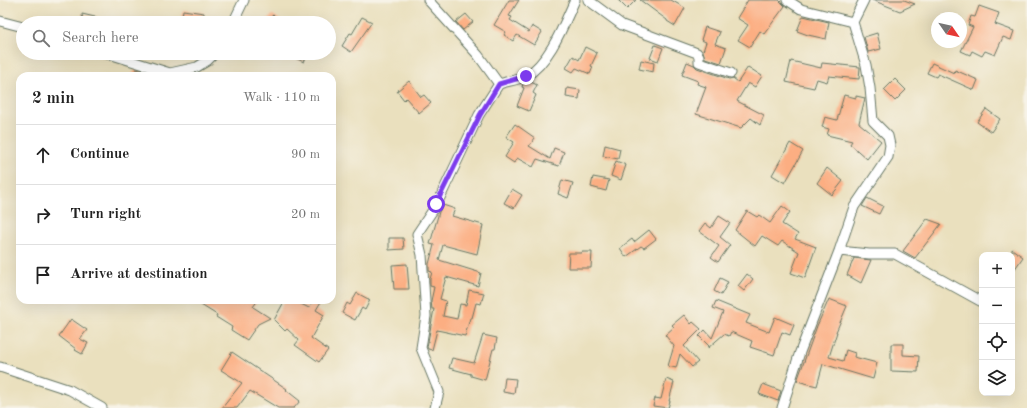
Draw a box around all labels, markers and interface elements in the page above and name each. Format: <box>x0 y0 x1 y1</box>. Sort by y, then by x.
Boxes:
north arrow <box>931 12 967 48</box>
search box <box>16 16 336 60</box>
icon: search <box>30 27 52 49</box>
text: Search here <box>62 31 139 46</box>
route end <box>517 67 535 85</box>
text: 2 min <box>32 90 75 107</box>
text: Walk · 110 m <box>243 91 320 104</box>
icon: ahead <box>32 144 54 166</box>
text: Continue <box>70 147 129 162</box>
text: 90 m <box>291 148 320 161</box>
route start <box>427 195 445 213</box>
icon: right <box>32 204 54 226</box>
text: Turn right <box>70 207 141 222</box>
text: 20 m <box>291 208 320 221</box>
map controls <box>979 252 1015 396</box>
button: + <box>979 252 1015 288</box>
icon: arrive <box>32 264 54 286</box>
text: Arrive at destination <box>70 267 208 282</box>
button: − <box>979 288 1015 324</box>
button: locate <box>979 324 1015 360</box>
button: layers <box>979 360 1015 396</box>

